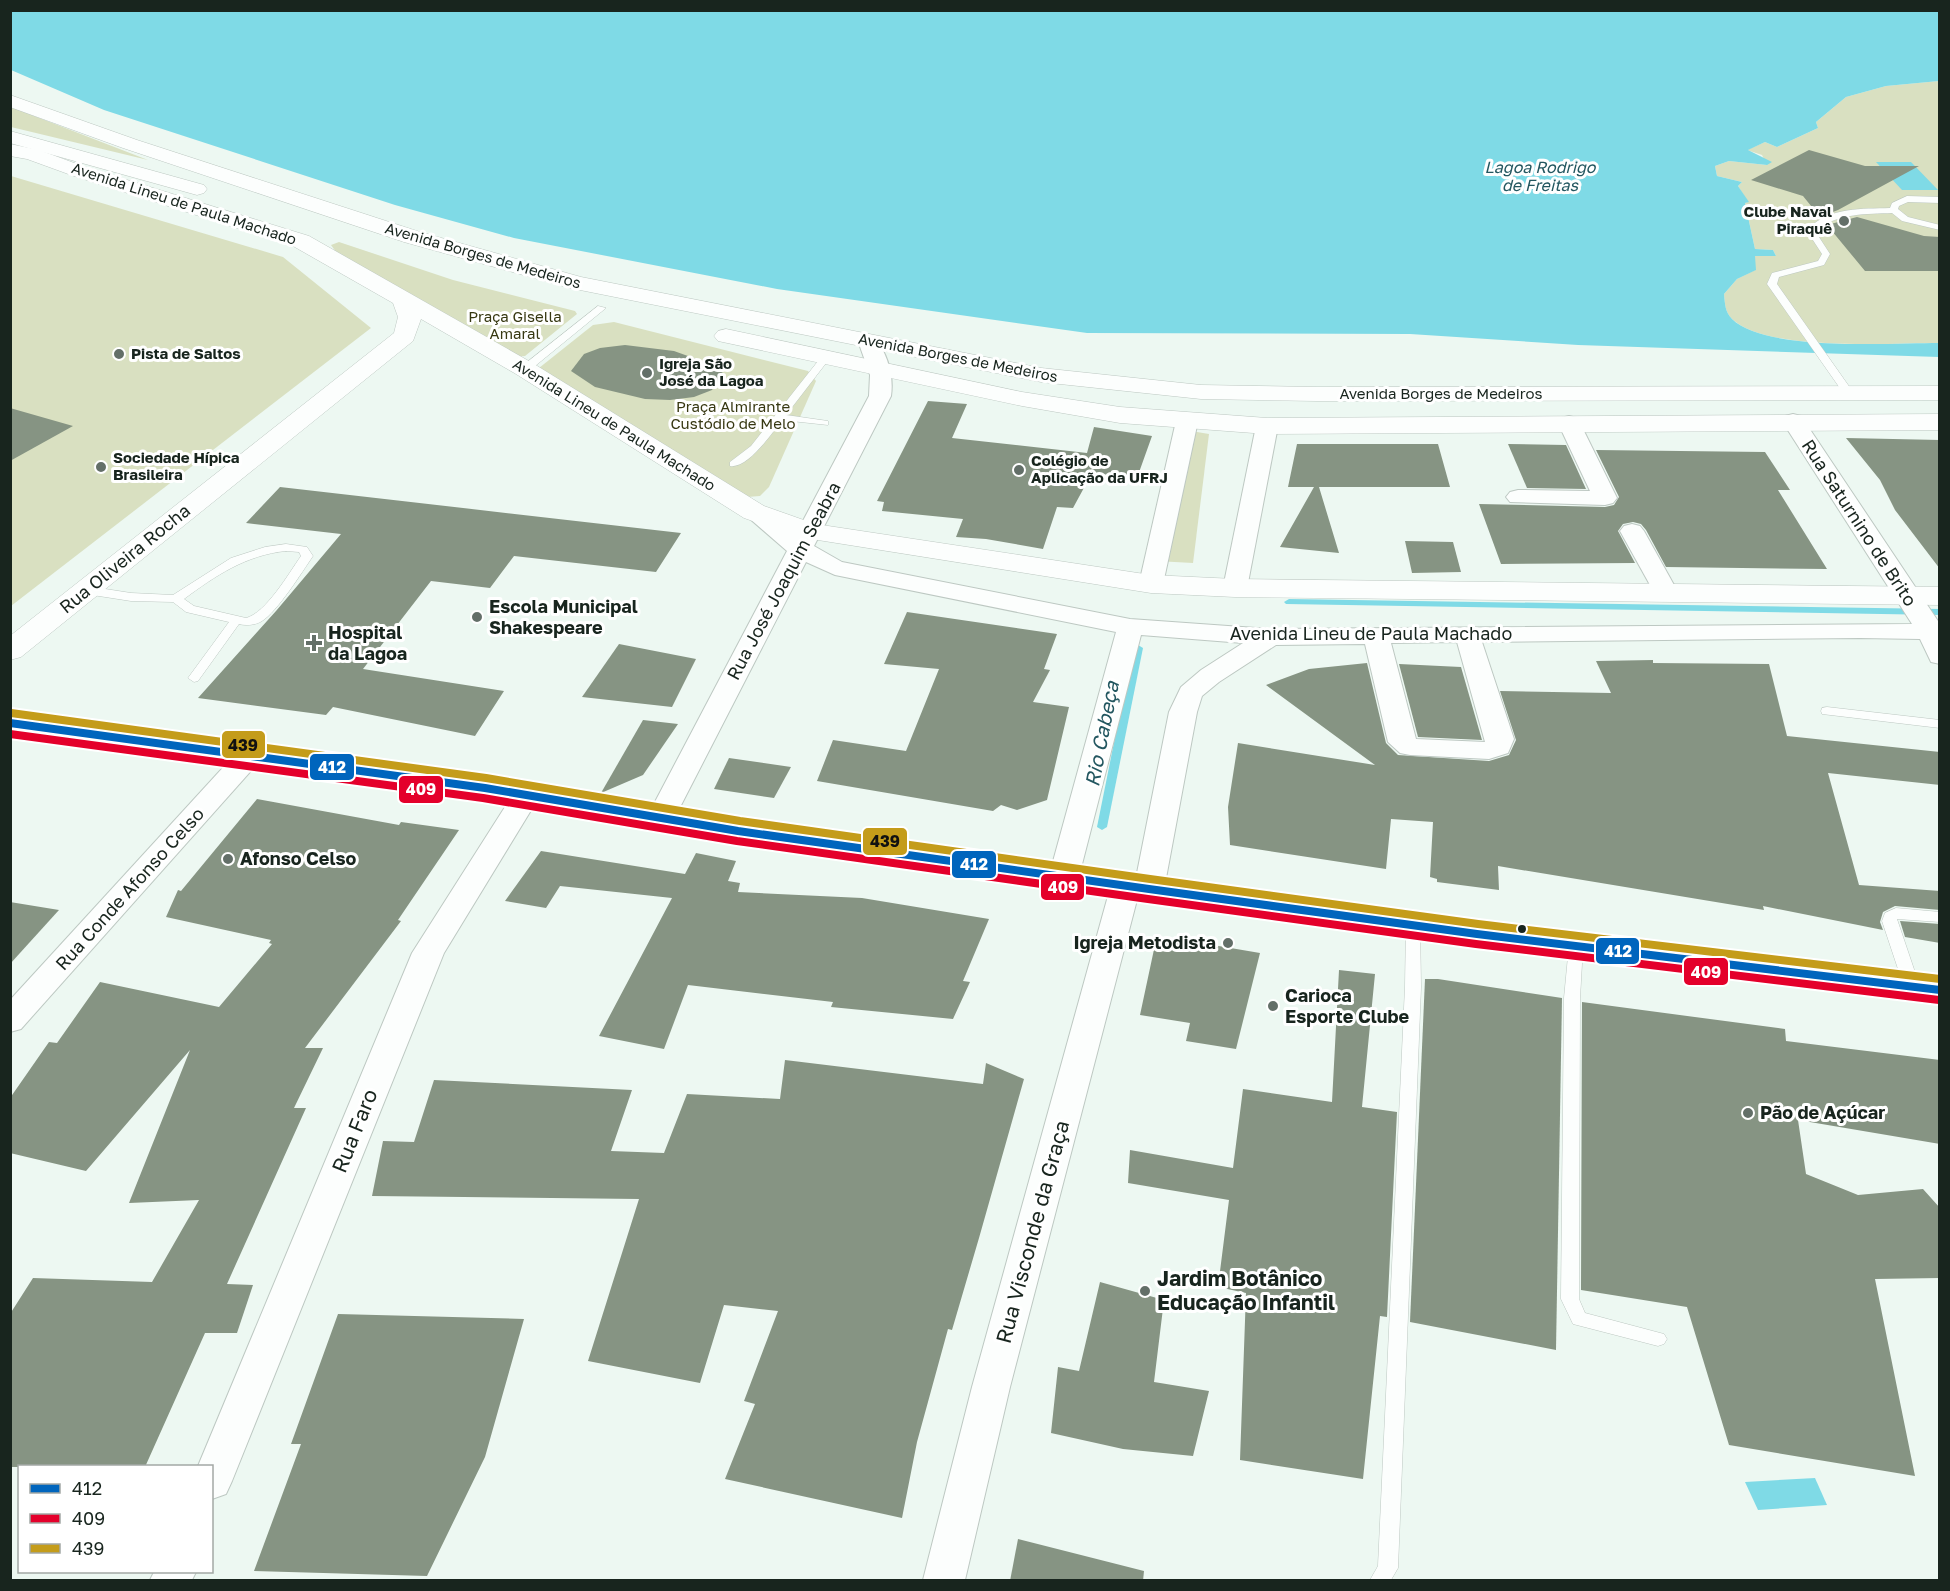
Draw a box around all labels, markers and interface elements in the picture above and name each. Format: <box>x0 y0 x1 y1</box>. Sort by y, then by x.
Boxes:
water label: Lagoa Rodrigo de Freitas <box>1485 157 1597 195</box>
street label: Avenida Lineu de Paula Machado <box>70 158 299 248</box>
place label: Clube Naval Piraquê <box>1744 202 1832 237</box>
marker: Clube Naval Piraquê <box>1837 214 1851 228</box>
street label: Avenida Borges de Medeiros <box>383 218 583 292</box>
park label: Praça Gisella Amaral <box>468 307 562 342</box>
street label: Avenida Borges de Medeiros <box>857 329 1060 385</box>
place label: Pista de Saltos <box>131 344 241 362</box>
marker: Pista de Saltos <box>112 347 126 361</box>
street label: Avenida Lineu de Paula Machado <box>510 354 719 494</box>
place label: Igreja São José da Lagoa <box>659 354 764 389</box>
marker: Igreja São José da Lagoa <box>640 366 654 380</box>
street label: Avenida Borges de Medeiros <box>1340 384 1542 402</box>
park label: Praça Almirante Custódio de Melo <box>670 397 796 432</box>
street label: Rua Saturnino de Brito <box>1798 435 1922 610</box>
place label: Sociedade Hípica Brasileira <box>113 448 240 483</box>
place label: Colégio de Aplicação da UFRJ <box>1031 451 1168 486</box>
marker: Sociedade Hípica Brasileira <box>94 460 108 474</box>
marker: Colégio de Aplicação da UFRJ <box>1012 463 1026 477</box>
street label: Rua José Joaquim Seabra <box>722 478 845 683</box>
street label: Rua Oliveira Rocha <box>55 499 194 618</box>
place label: Escola Municipal Shakespeare <box>489 595 638 638</box>
marker: Escola Municipal Shakespeare <box>470 610 484 624</box>
place label: Hospital da Lagoa <box>328 621 407 664</box>
street label: Avenida Lineu de Paula Machado <box>1230 622 1512 644</box>
marker: Hospital da Lagoa <box>305 634 323 652</box>
water label: Rio Cabeça <box>1079 678 1124 789</box>
line badge: 439 <box>221 730 266 759</box>
text: 439 <box>228 735 258 755</box>
line badge: 412 <box>309 753 355 781</box>
text: 412 <box>318 757 346 777</box>
line badge: 409 <box>398 775 444 804</box>
text: 409 <box>406 779 436 799</box>
street label: Rua Conde Afonso Celso <box>50 803 208 974</box>
line badge: 439 <box>862 827 908 856</box>
text: 439 <box>870 831 900 851</box>
place label: Afonso Celso <box>240 847 357 869</box>
line badge: 412 <box>951 850 997 879</box>
marker: Afonso Celso <box>221 852 235 866</box>
text: 412 <box>960 854 988 874</box>
line badge: 409 <box>1040 873 1085 901</box>
text: 409 <box>1048 877 1078 897</box>
unlabelled marker <box>1516 923 1528 935</box>
place label: Igreja Metodista <box>1073 931 1216 953</box>
marker: Igreja Metodista <box>1221 936 1235 950</box>
line badge: 412 <box>1595 937 1640 965</box>
text: 412 <box>1604 941 1632 961</box>
line badge: 409 <box>1683 957 1729 986</box>
text: 409 <box>1691 962 1721 982</box>
place label: Carioca Esporte Clube <box>1285 984 1409 1027</box>
marker: Carioca Esporte Clube <box>1266 999 1280 1013</box>
street label: Rua Faro <box>325 1085 383 1176</box>
place label: Pão de Açúcar <box>1760 1101 1885 1123</box>
marker: Pão de Açúcar <box>1741 1106 1755 1120</box>
street label: Rua Visconde da Graça <box>990 1117 1074 1346</box>
place label: Jardim Botânico Educação Infantil <box>1157 1265 1335 1315</box>
marker: Jardim Botânico Educação Infantil <box>1138 1284 1152 1298</box>
legend <box>18 1465 213 1573</box>
text: 412 <box>72 1477 102 1499</box>
text: 409 <box>72 1507 105 1529</box>
text: 439 <box>72 1537 104 1559</box>

